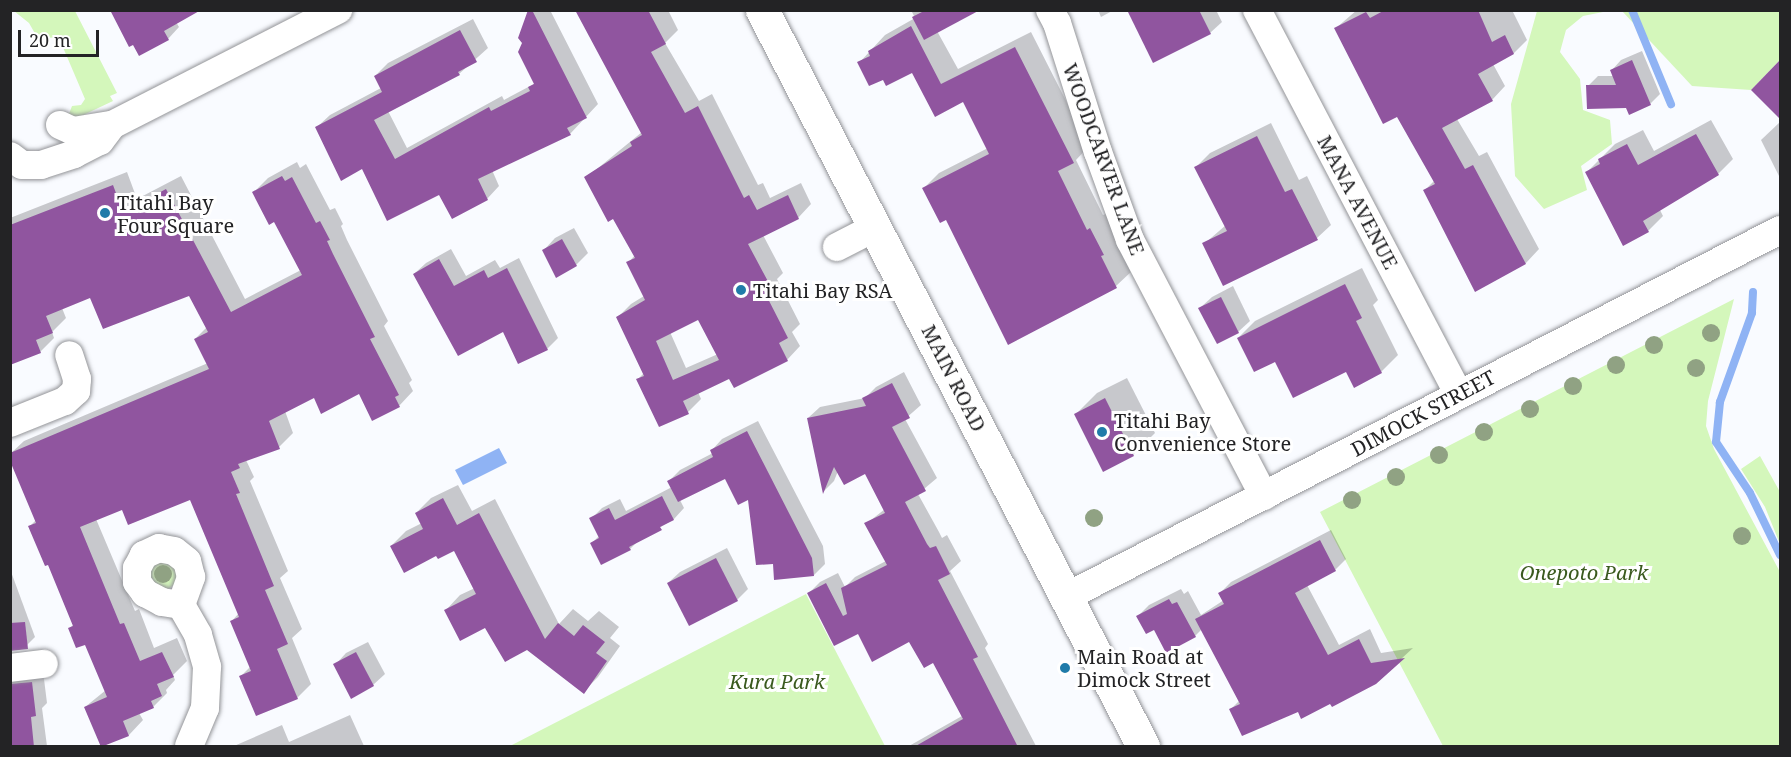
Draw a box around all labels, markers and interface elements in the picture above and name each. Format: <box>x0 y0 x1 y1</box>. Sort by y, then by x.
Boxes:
scale bar <box>21 18 102 56</box>
text: 20 m <box>29 28 71 52</box>
street label: WOODCARVER LANE <box>1058 60 1150 258</box>
street label: MANA AVENUE <box>1313 131 1403 273</box>
place label: Titahi Bay Four Square <box>117 190 234 237</box>
marker: Titahi Bay Four Square <box>98 206 112 220</box>
place label: Titahi Bay RSA <box>753 278 892 302</box>
marker: Titahi Bay RSA <box>734 283 748 297</box>
street label: MAIN ROAD <box>917 321 991 435</box>
street label: DIMOCK STREET <box>1347 365 1499 461</box>
place label: Titahi Bay Convenience Store <box>1114 408 1291 455</box>
marker: Titahi Bay Convenience Store <box>1095 425 1109 439</box>
park label: Onepoto Park <box>1520 560 1648 584</box>
place label: Main Road at Dimock Street <box>1077 644 1211 691</box>
marker: Main Road at Dimock Street <box>1058 661 1072 675</box>
park label: Kura Park <box>729 669 825 693</box>

